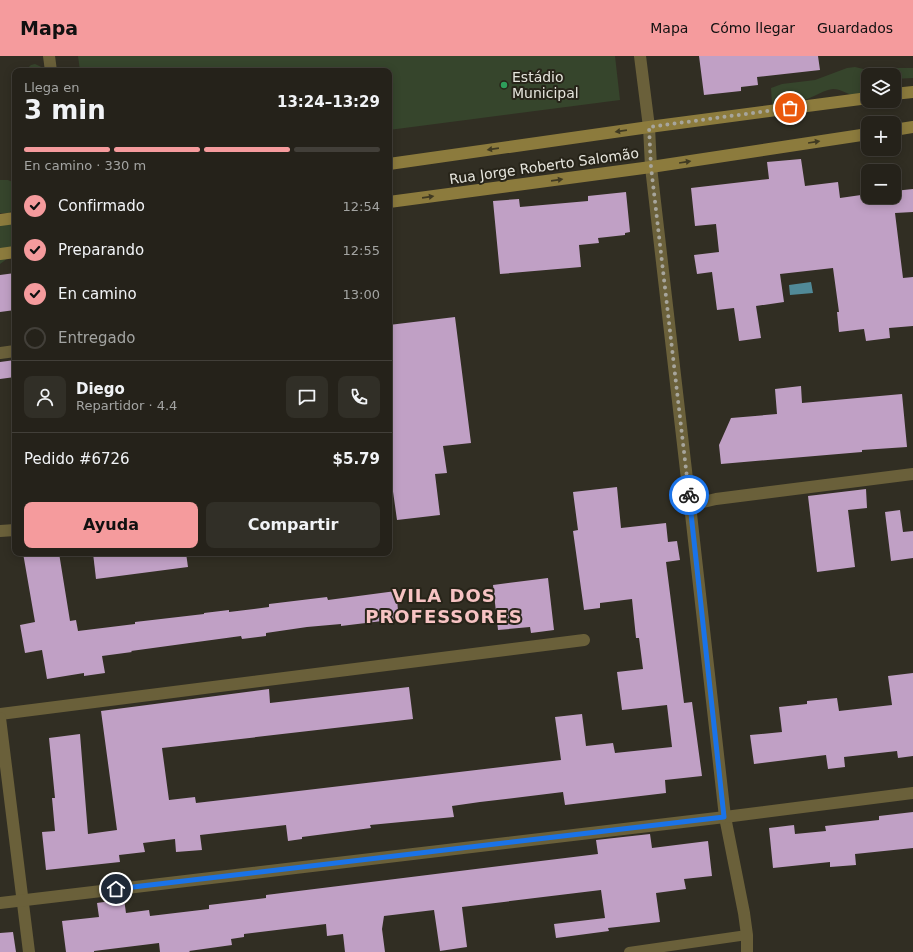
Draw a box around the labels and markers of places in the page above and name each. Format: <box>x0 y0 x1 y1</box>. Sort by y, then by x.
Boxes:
place label: Estádio Municipal <box>512 69 579 101</box>
marker: Estádio Municipal <box>499 80 509 90</box>
pin <box>773 91 807 125</box>
pin <box>99 872 133 906</box>

